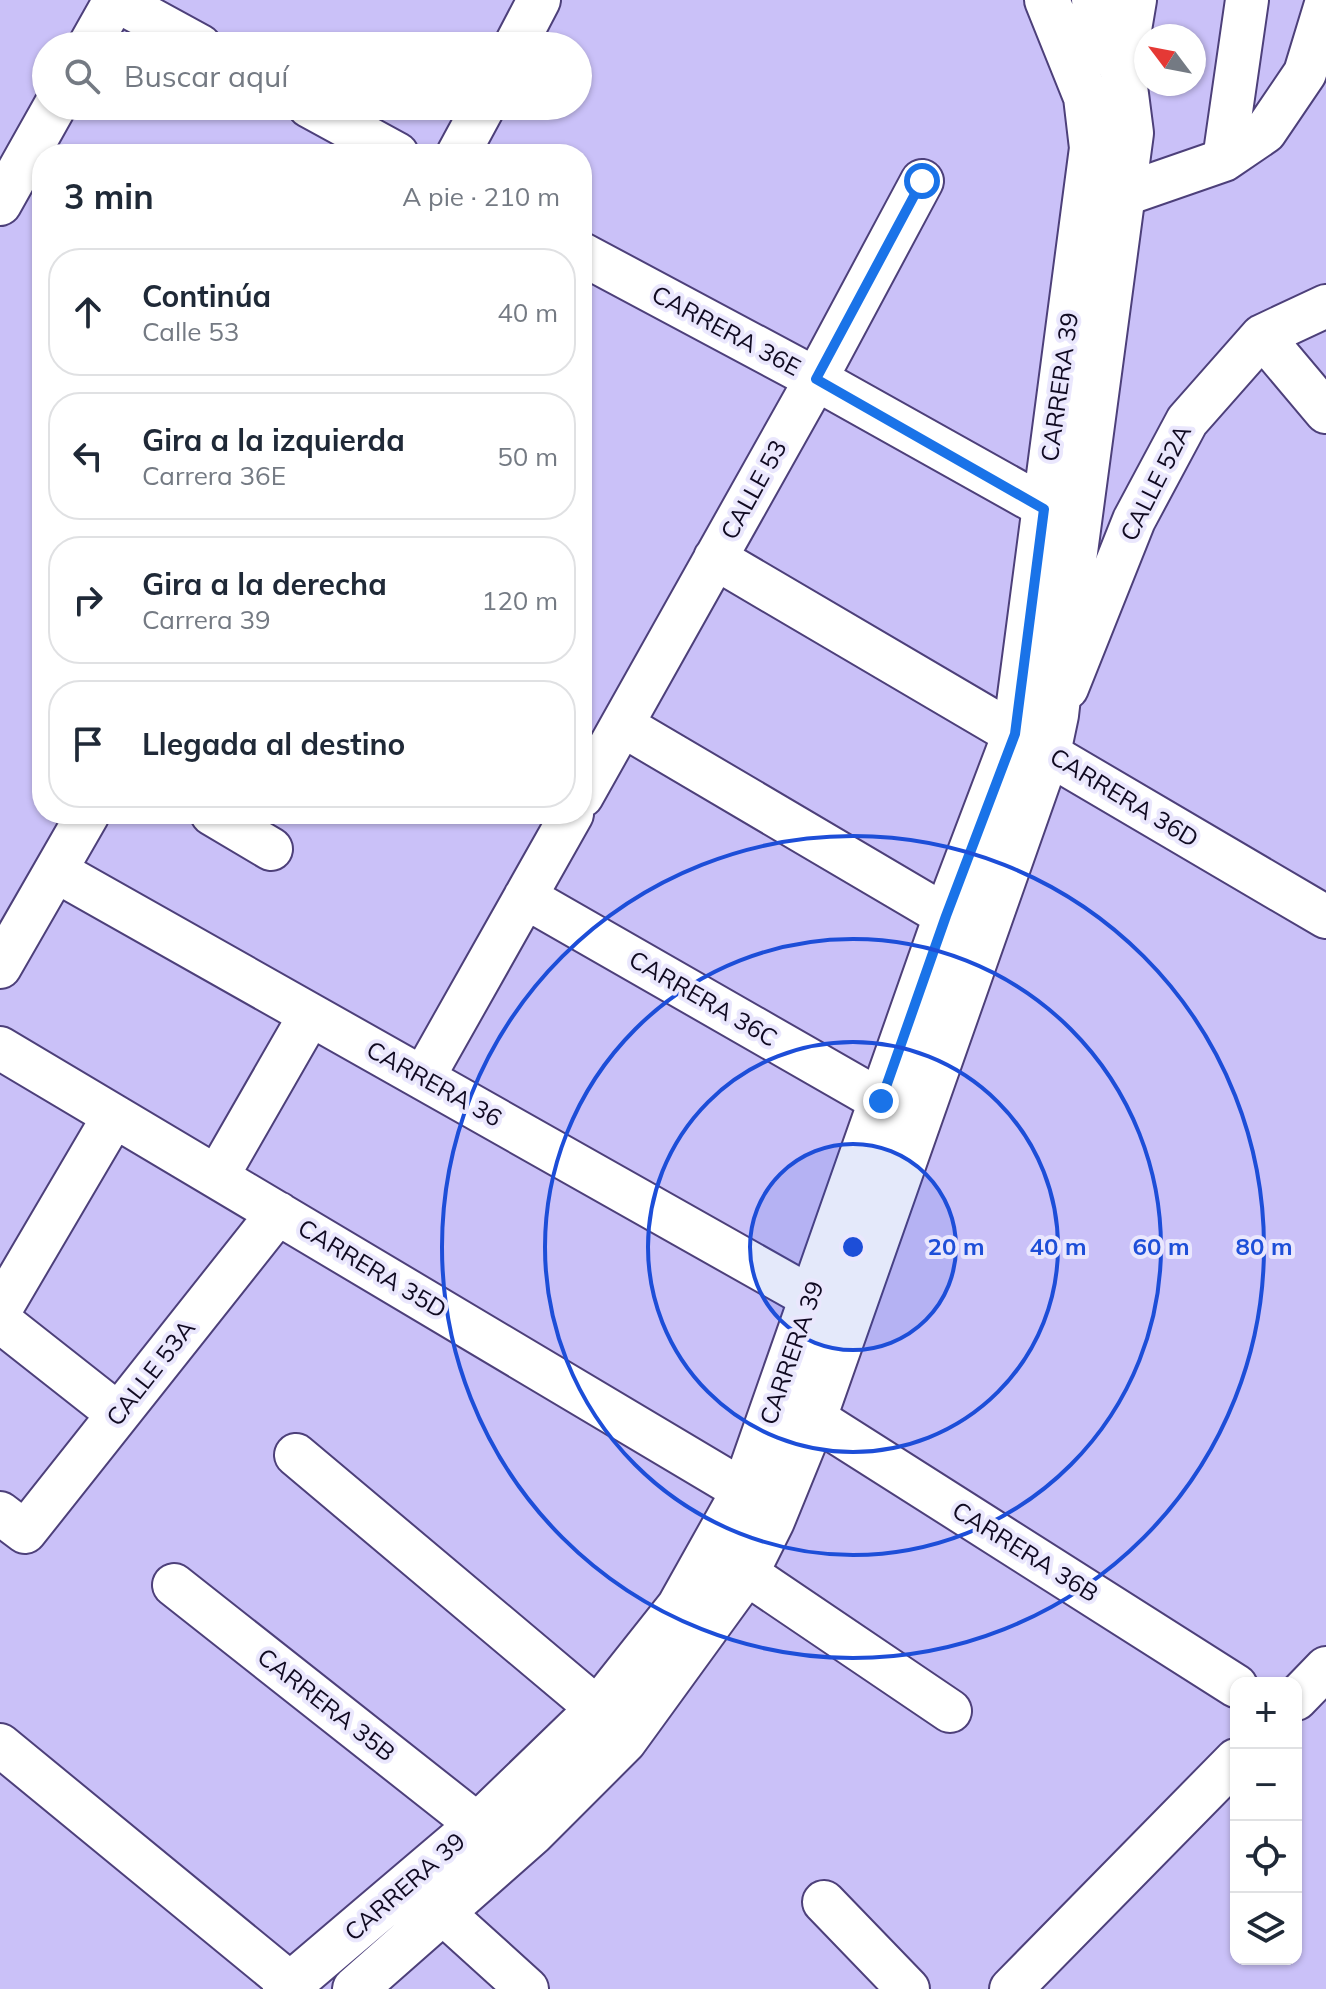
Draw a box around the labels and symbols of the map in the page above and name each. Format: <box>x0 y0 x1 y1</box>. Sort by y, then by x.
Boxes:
north arrow <box>1134 24 1206 96</box>
route start <box>904 163 940 199</box>
street label: CARRERA 36E <box>647 278 806 382</box>
street label: CARRERA 39 <box>1034 311 1084 463</box>
street label: CALLE 52A <box>1113 419 1197 546</box>
street label: CALLE 53 <box>714 435 793 544</box>
street label: CARRERA 36D <box>1045 741 1204 853</box>
street label: CARRERA 36C <box>624 944 783 1053</box>
street label: CARRERA 36 <box>362 1034 507 1133</box>
route end <box>863 1083 899 1119</box>
street label: CARRERA 35D <box>293 1212 452 1324</box>
text: 20 m <box>928 1231 984 1261</box>
text: 40 m <box>1030 1231 1086 1261</box>
text: 60 m <box>1133 1231 1189 1261</box>
text: 80 m <box>1236 1231 1292 1261</box>
centre of rings <box>839 1233 867 1261</box>
street label: CARRERA 39 <box>752 1277 830 1428</box>
street label: CALLE 53A <box>99 1313 201 1432</box>
street label: CARRERA 36B <box>947 1494 1104 1608</box>
street label: CARRERA 35B <box>252 1641 401 1767</box>
street label: CARRERA 39 <box>338 1826 471 1947</box>

